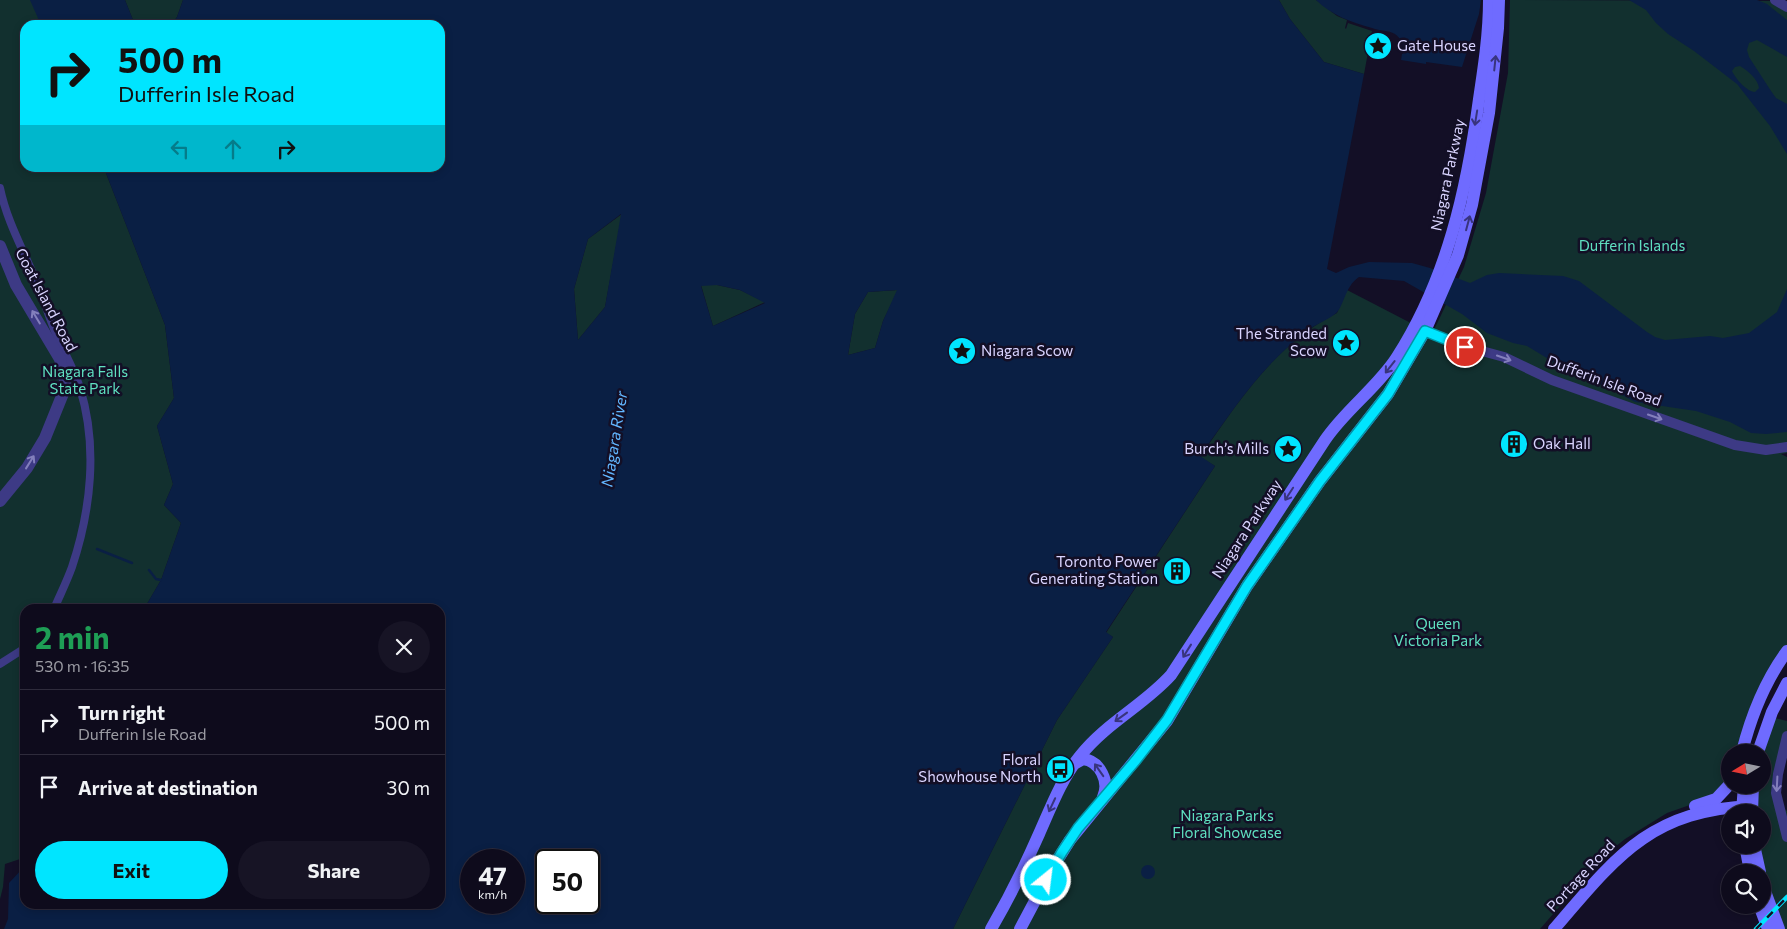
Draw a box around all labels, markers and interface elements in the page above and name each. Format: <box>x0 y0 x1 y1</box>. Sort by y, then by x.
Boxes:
place icon: Gate House <box>1363 31 1393 61</box>
place label: Gate House <box>1397 36 1476 54</box>
text: 500 m <box>118 37 222 80</box>
icon: right <box>35 40 100 105</box>
one-way arrow <box>1490 55 1500 71</box>
text: Dufferin Isle Road <box>118 80 295 107</box>
one-way arrow <box>1471 110 1481 126</box>
street label: Niagara Parkway <box>1426 117 1468 232</box>
icon: left <box>166 135 194 163</box>
icon: ahead <box>219 135 247 163</box>
icon: right <box>272 135 300 163</box>
one-way arrow <box>1463 216 1473 232</box>
park label: Dufferin Islands <box>1579 236 1685 254</box>
street label: Goat Island Road <box>12 245 82 354</box>
one-way arrow <box>30 310 40 324</box>
place label: The Stranded Scow <box>1236 324 1327 359</box>
pin <box>1444 326 1486 368</box>
place icon: The Stranded Scow <box>1331 328 1361 358</box>
icon: arrive <box>1451 333 1479 361</box>
place icon: Niagara Scow <box>947 336 977 366</box>
place label: Niagara Scow <box>981 341 1073 359</box>
street label: Dufferin Isle Road <box>1545 351 1664 409</box>
one-way arrow <box>1496 354 1511 363</box>
one-way arrow <box>1384 360 1395 373</box>
park label: Niagara Falls State Park <box>42 362 128 397</box>
water label: Niagara River <box>597 389 631 488</box>
one-way arrow <box>1647 413 1662 422</box>
building icon: Oak Hall <box>1499 429 1529 459</box>
place icon: Burch’s Mills <box>1273 434 1303 464</box>
place label: Oak Hall <box>1533 434 1591 452</box>
place label: Burch’s Mills <box>1184 439 1269 457</box>
one-way arrow <box>25 456 35 470</box>
street label: Niagara Parkway <box>1208 476 1285 581</box>
one-way arrow <box>1284 486 1294 500</box>
place label: Toronto Power Generating Station <box>1029 552 1158 587</box>
building icon: Toronto Power Generating Station <box>1162 556 1192 586</box>
park label: Queen Victoria Park <box>1394 614 1482 649</box>
text: 2 min <box>35 618 110 655</box>
button: close <box>378 621 430 673</box>
one-way arrow <box>1182 643 1192 657</box>
text: 530 m · 16:35 <box>35 656 129 675</box>
text: Turn right <box>78 701 165 724</box>
icon: right <box>35 708 63 736</box>
text: 500 m <box>374 711 430 734</box>
one-way arrow <box>1115 711 1128 722</box>
text: Dufferin Isle Road <box>78 724 206 743</box>
north arrow <box>1721 744 1771 794</box>
map controls <box>1721 744 1771 914</box>
place label: Floral Showhouse North <box>918 750 1041 785</box>
bus stop icon: Floral Showhouse North <box>1045 754 1075 784</box>
one-way arrow <box>1094 763 1104 777</box>
icon: arrive <box>35 773 63 801</box>
one-way arrow <box>1772 775 1781 791</box>
text: Arrive at destination <box>78 776 258 799</box>
text: 30 m <box>387 776 430 799</box>
one-way arrow <box>1047 797 1057 812</box>
button: sound <box>1721 804 1771 854</box>
park label: Niagara Parks Floral Showcase <box>1172 806 1282 841</box>
street label: Portage Road <box>1542 836 1618 915</box>
button: Exit <box>35 841 228 899</box>
button: Share <box>238 841 430 899</box>
speed limit sign: 50 <box>535 849 600 914</box>
position arrow <box>1019 853 1071 905</box>
text: 47 <box>478 860 507 890</box>
button: search <box>1721 864 1771 914</box>
text: km/h <box>478 887 507 901</box>

